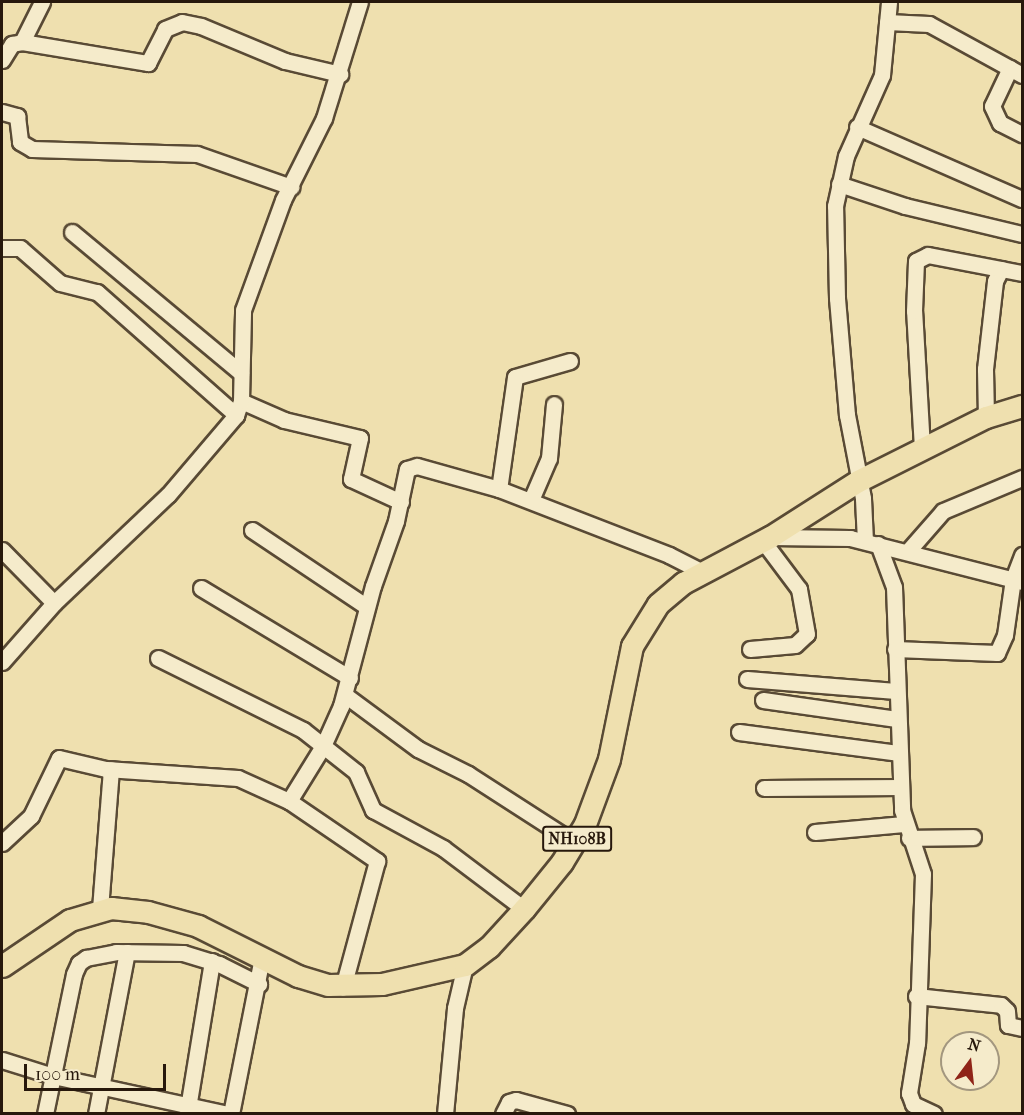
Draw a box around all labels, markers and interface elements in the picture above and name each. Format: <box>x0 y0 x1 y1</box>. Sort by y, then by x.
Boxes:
road number: NH108B <box>541 826 613 852</box>
north arrow <box>940 1031 1000 1091</box>
text: N <box>966 1034 983 1056</box>
scale bar <box>27 1052 170 1090</box>
text: 100 m <box>35 1064 80 1085</box>

